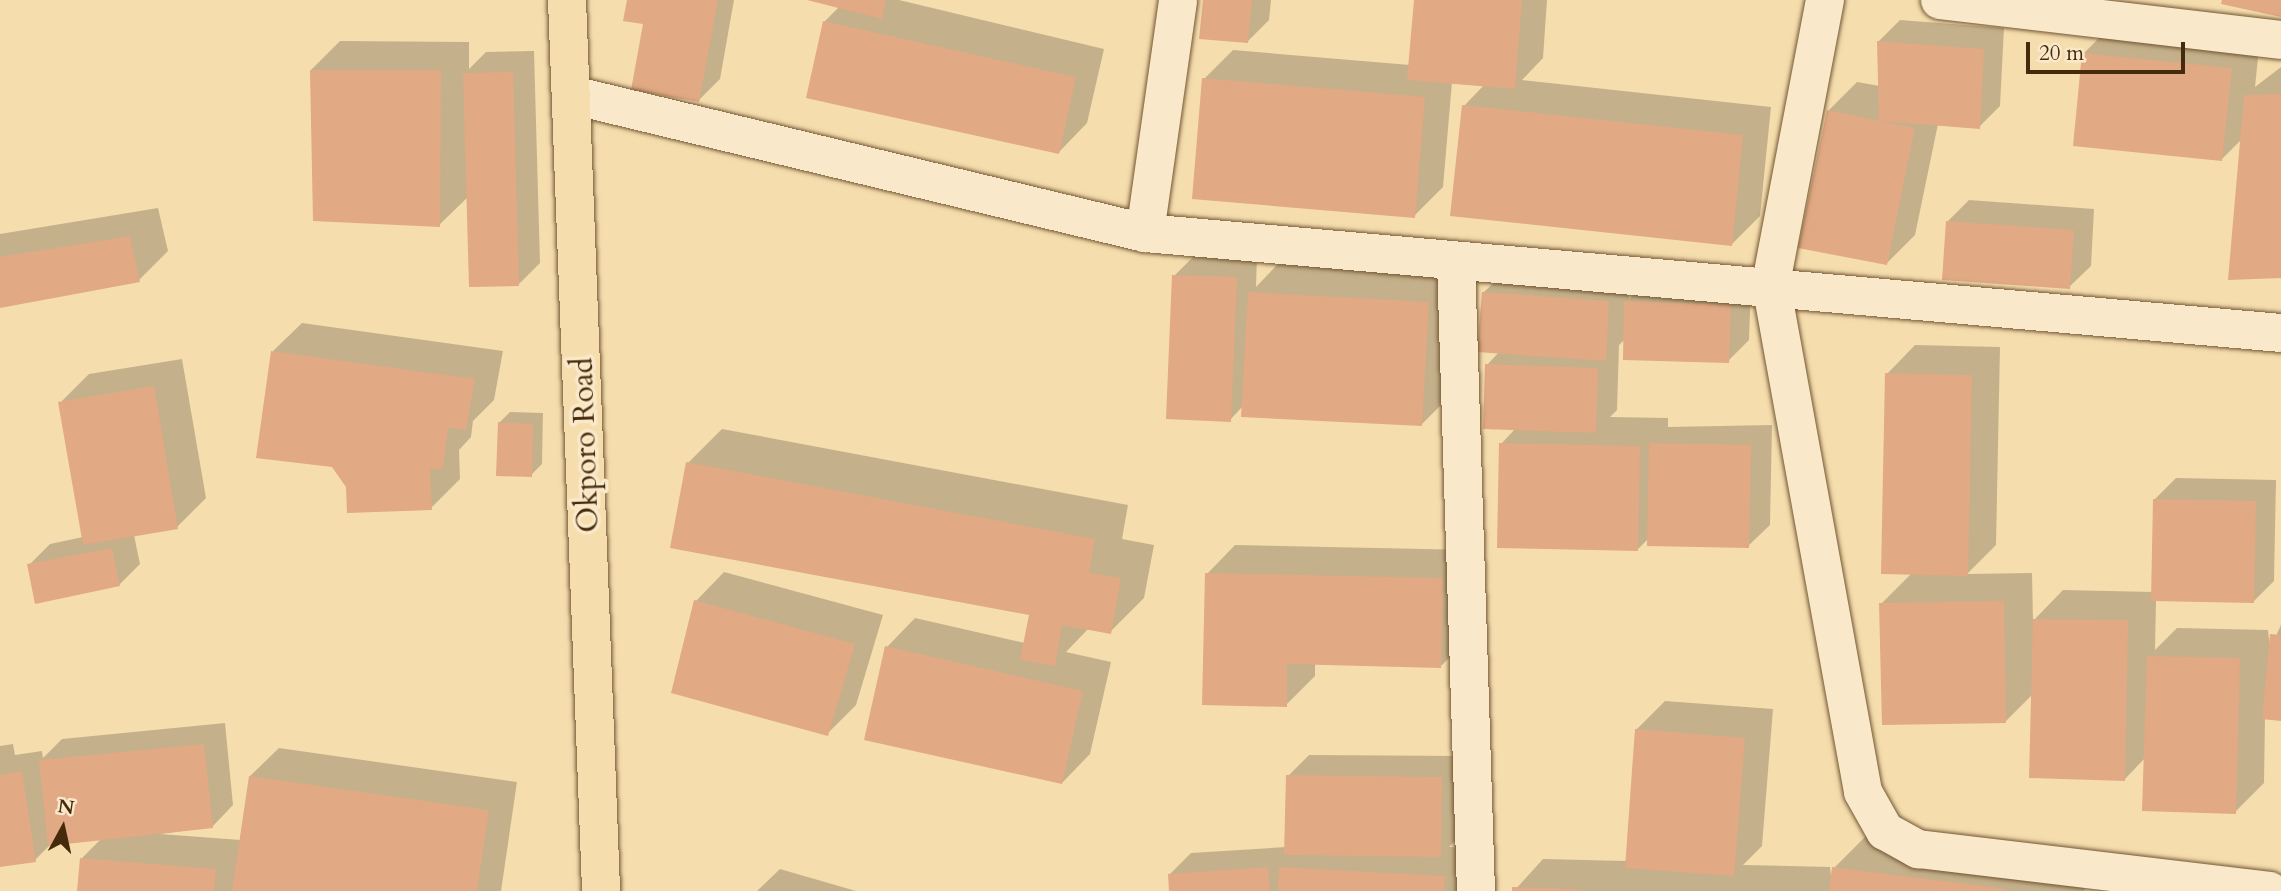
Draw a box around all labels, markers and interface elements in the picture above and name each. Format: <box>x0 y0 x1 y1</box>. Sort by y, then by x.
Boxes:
scale bar <box>2029 28 2188 72</box>
text: 20 m <box>2039 39 2084 68</box>
street label: Okporo Road <box>565 357 607 533</box>
north arrow <box>28 793 98 863</box>
text: N <box>56 793 76 821</box>

